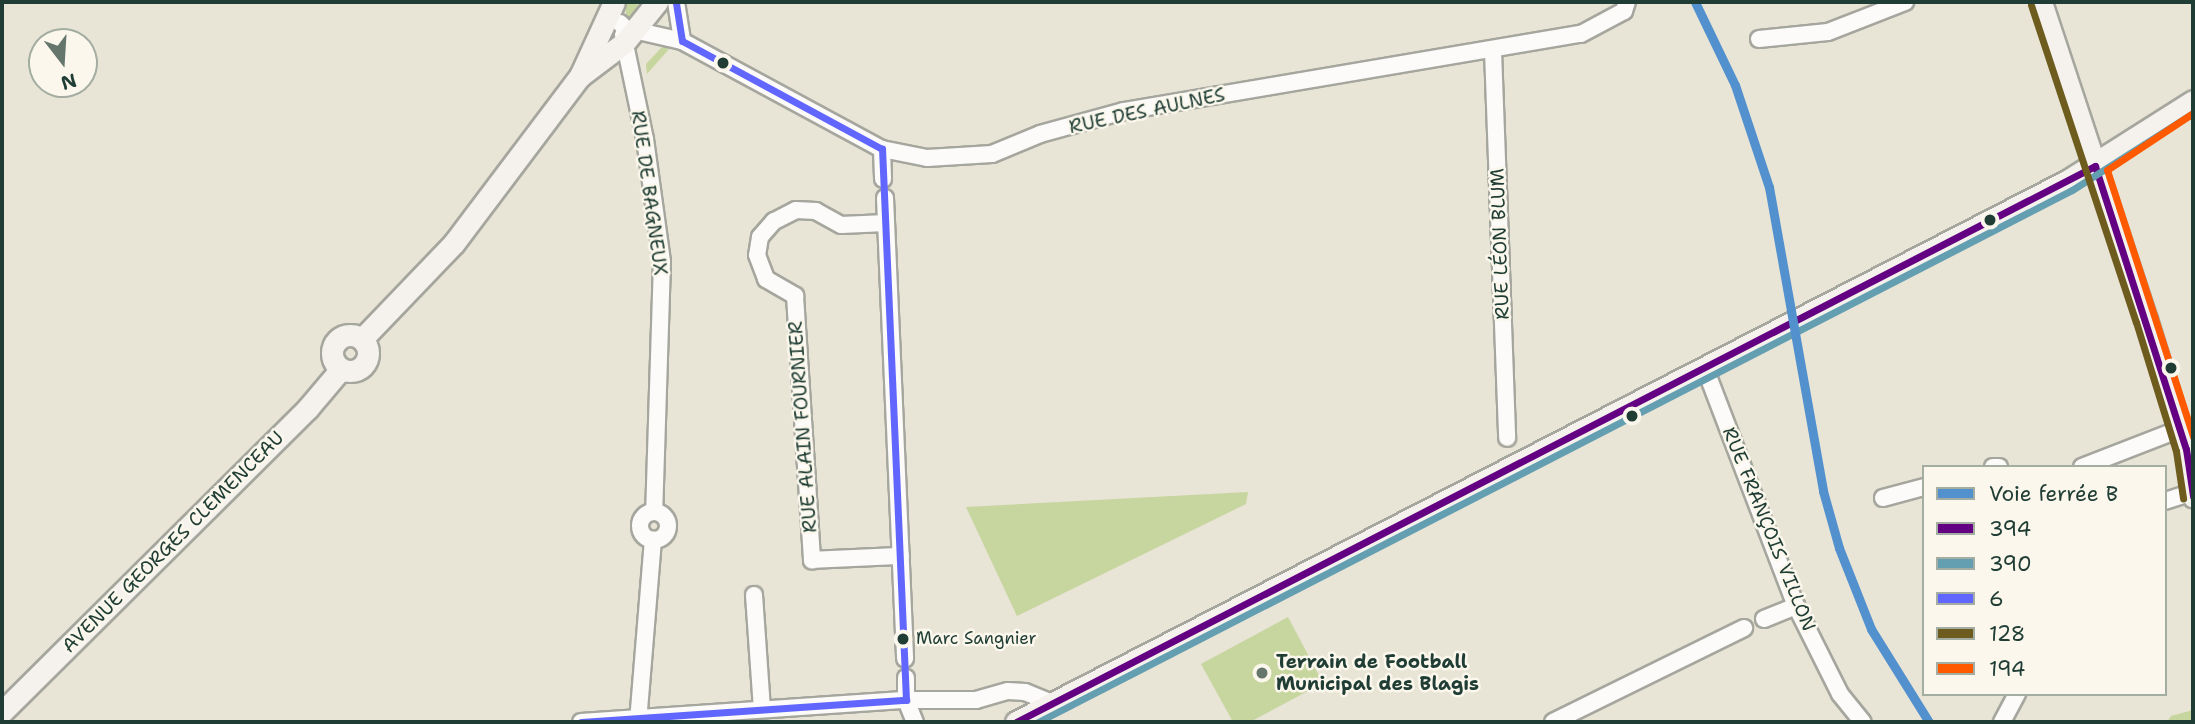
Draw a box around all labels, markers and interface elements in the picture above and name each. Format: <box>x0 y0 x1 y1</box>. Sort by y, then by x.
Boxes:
north arrow <box>28 28 98 98</box>
unlabelled marker <box>716 56 730 70</box>
text: N <box>58 67 80 96</box>
street label: RUE DES AULNES <box>1067 83 1227 139</box>
street label: RUE DE BAGNEUX <box>626 109 672 277</box>
street label: RUE LÉON BLUM <box>1486 168 1514 320</box>
unlabelled marker <box>1983 213 1997 227</box>
street label: RUE ALAIN FOURNIER <box>784 320 822 534</box>
unlabelled marker <box>2164 361 2178 375</box>
unlabelled marker <box>1625 409 1639 423</box>
street label: RUE FRANÇOIS VILLON <box>1718 424 1820 634</box>
street label: AVENUE GEORGES CLEMENCEAU <box>58 427 288 657</box>
legend <box>1922 465 2167 696</box>
text: Voie ferrée B <box>1989 480 2118 508</box>
text: 394 <box>1989 515 2031 543</box>
text: 390 <box>1989 550 2032 578</box>
text: 6 <box>1989 585 2004 613</box>
text: 128 <box>1989 620 2025 648</box>
place label: Marc Sangnier <box>916 629 1037 649</box>
marker: Marc Sangnier <box>896 632 910 646</box>
place label: Terrain de Football Municipal des Blagis <box>1276 651 1479 695</box>
text: 194 <box>1989 655 2025 683</box>
marker: Terrain de Football Municipal des Blagis <box>1254 665 1270 681</box>

